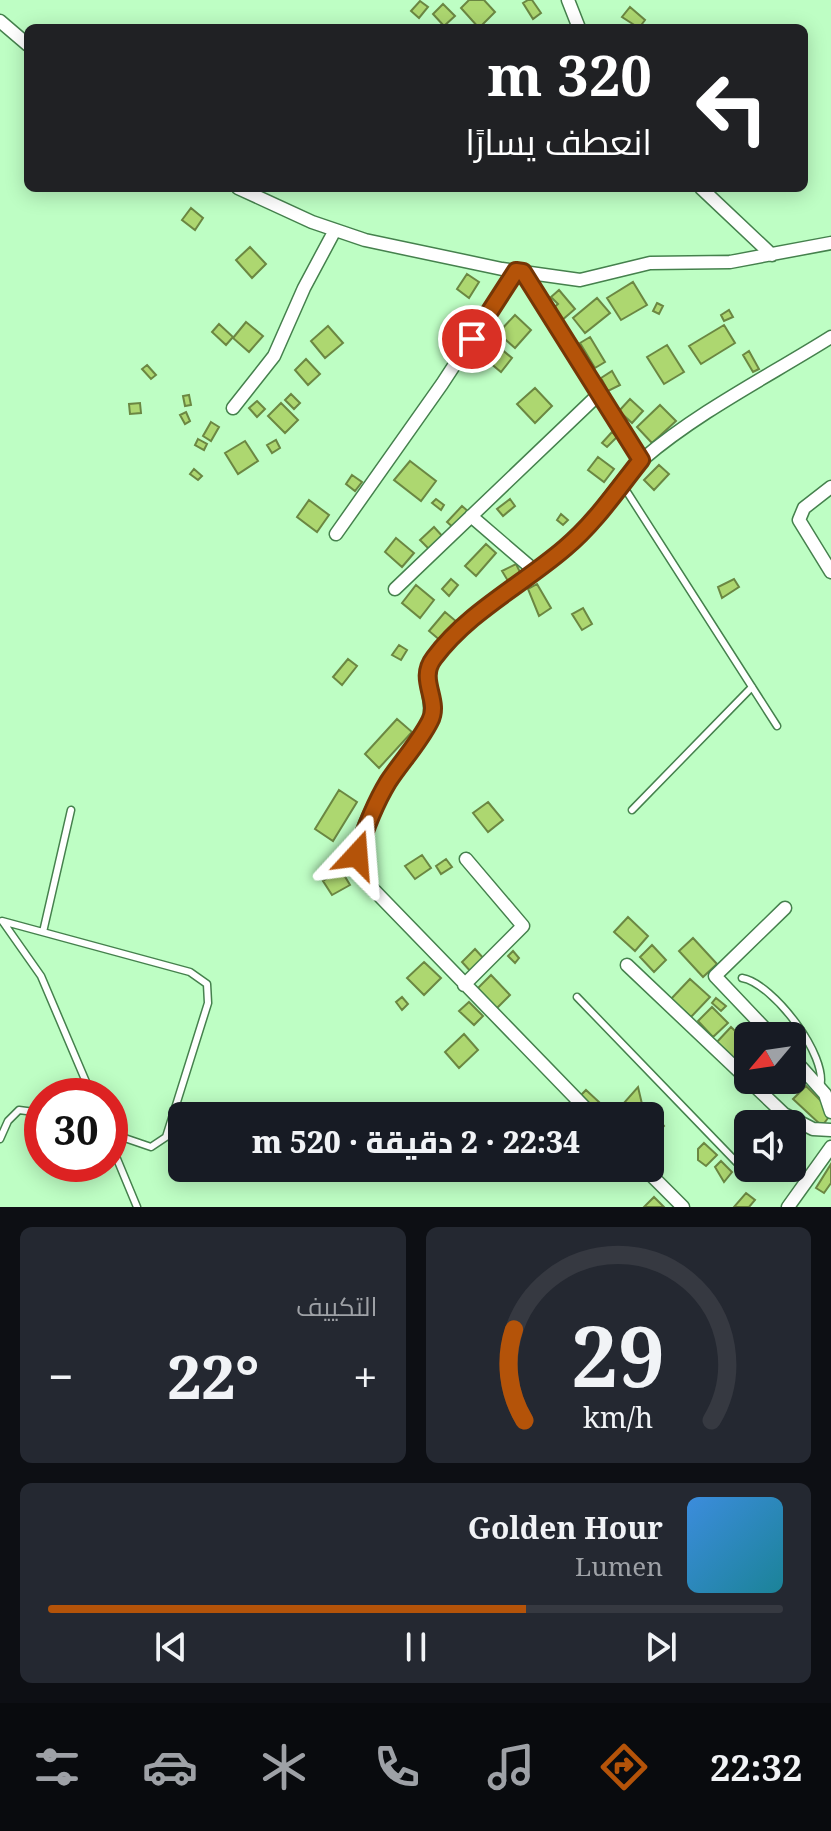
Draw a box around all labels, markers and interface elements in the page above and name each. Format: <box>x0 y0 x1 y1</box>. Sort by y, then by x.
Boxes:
text: 320 m <box>487 36 652 112</box>
icon: left <box>680 56 784 160</box>
text: انعطف يسارًا <box>465 117 652 166</box>
pin <box>438 305 506 373</box>
icon: arrive <box>450 317 494 361</box>
position arrow <box>315 813 399 897</box>
north arrow <box>734 1022 806 1094</box>
map controls <box>734 1022 806 1182</box>
speed limit sign: 30 <box>24 1078 128 1182</box>
button: sound <box>734 1110 806 1182</box>
text: 22:34 · 2 دقيقة · 520 m <box>252 1121 580 1162</box>
text: التكييف <box>296 1288 378 1324</box>
text: 29 <box>571 1298 665 1411</box>
text: 22° <box>167 1335 259 1417</box>
text: − <box>48 1346 73 1406</box>
text: + <box>353 1346 377 1406</box>
text: km/h <box>583 1397 653 1436</box>
text: Golden Hour <box>468 1507 663 1548</box>
text: Lumen <box>575 1548 663 1584</box>
icon: previous <box>149 1625 193 1669</box>
icon: pause <box>394 1625 438 1669</box>
icon: next <box>639 1625 683 1669</box>
icon: filters <box>29 1739 85 1795</box>
icon: car <box>142 1739 198 1795</box>
icon: climate <box>256 1739 312 1795</box>
icon: phone <box>369 1739 425 1795</box>
icon: music <box>483 1739 539 1795</box>
icon: directions <box>596 1739 652 1795</box>
text: 22:32 <box>710 1743 802 1792</box>

